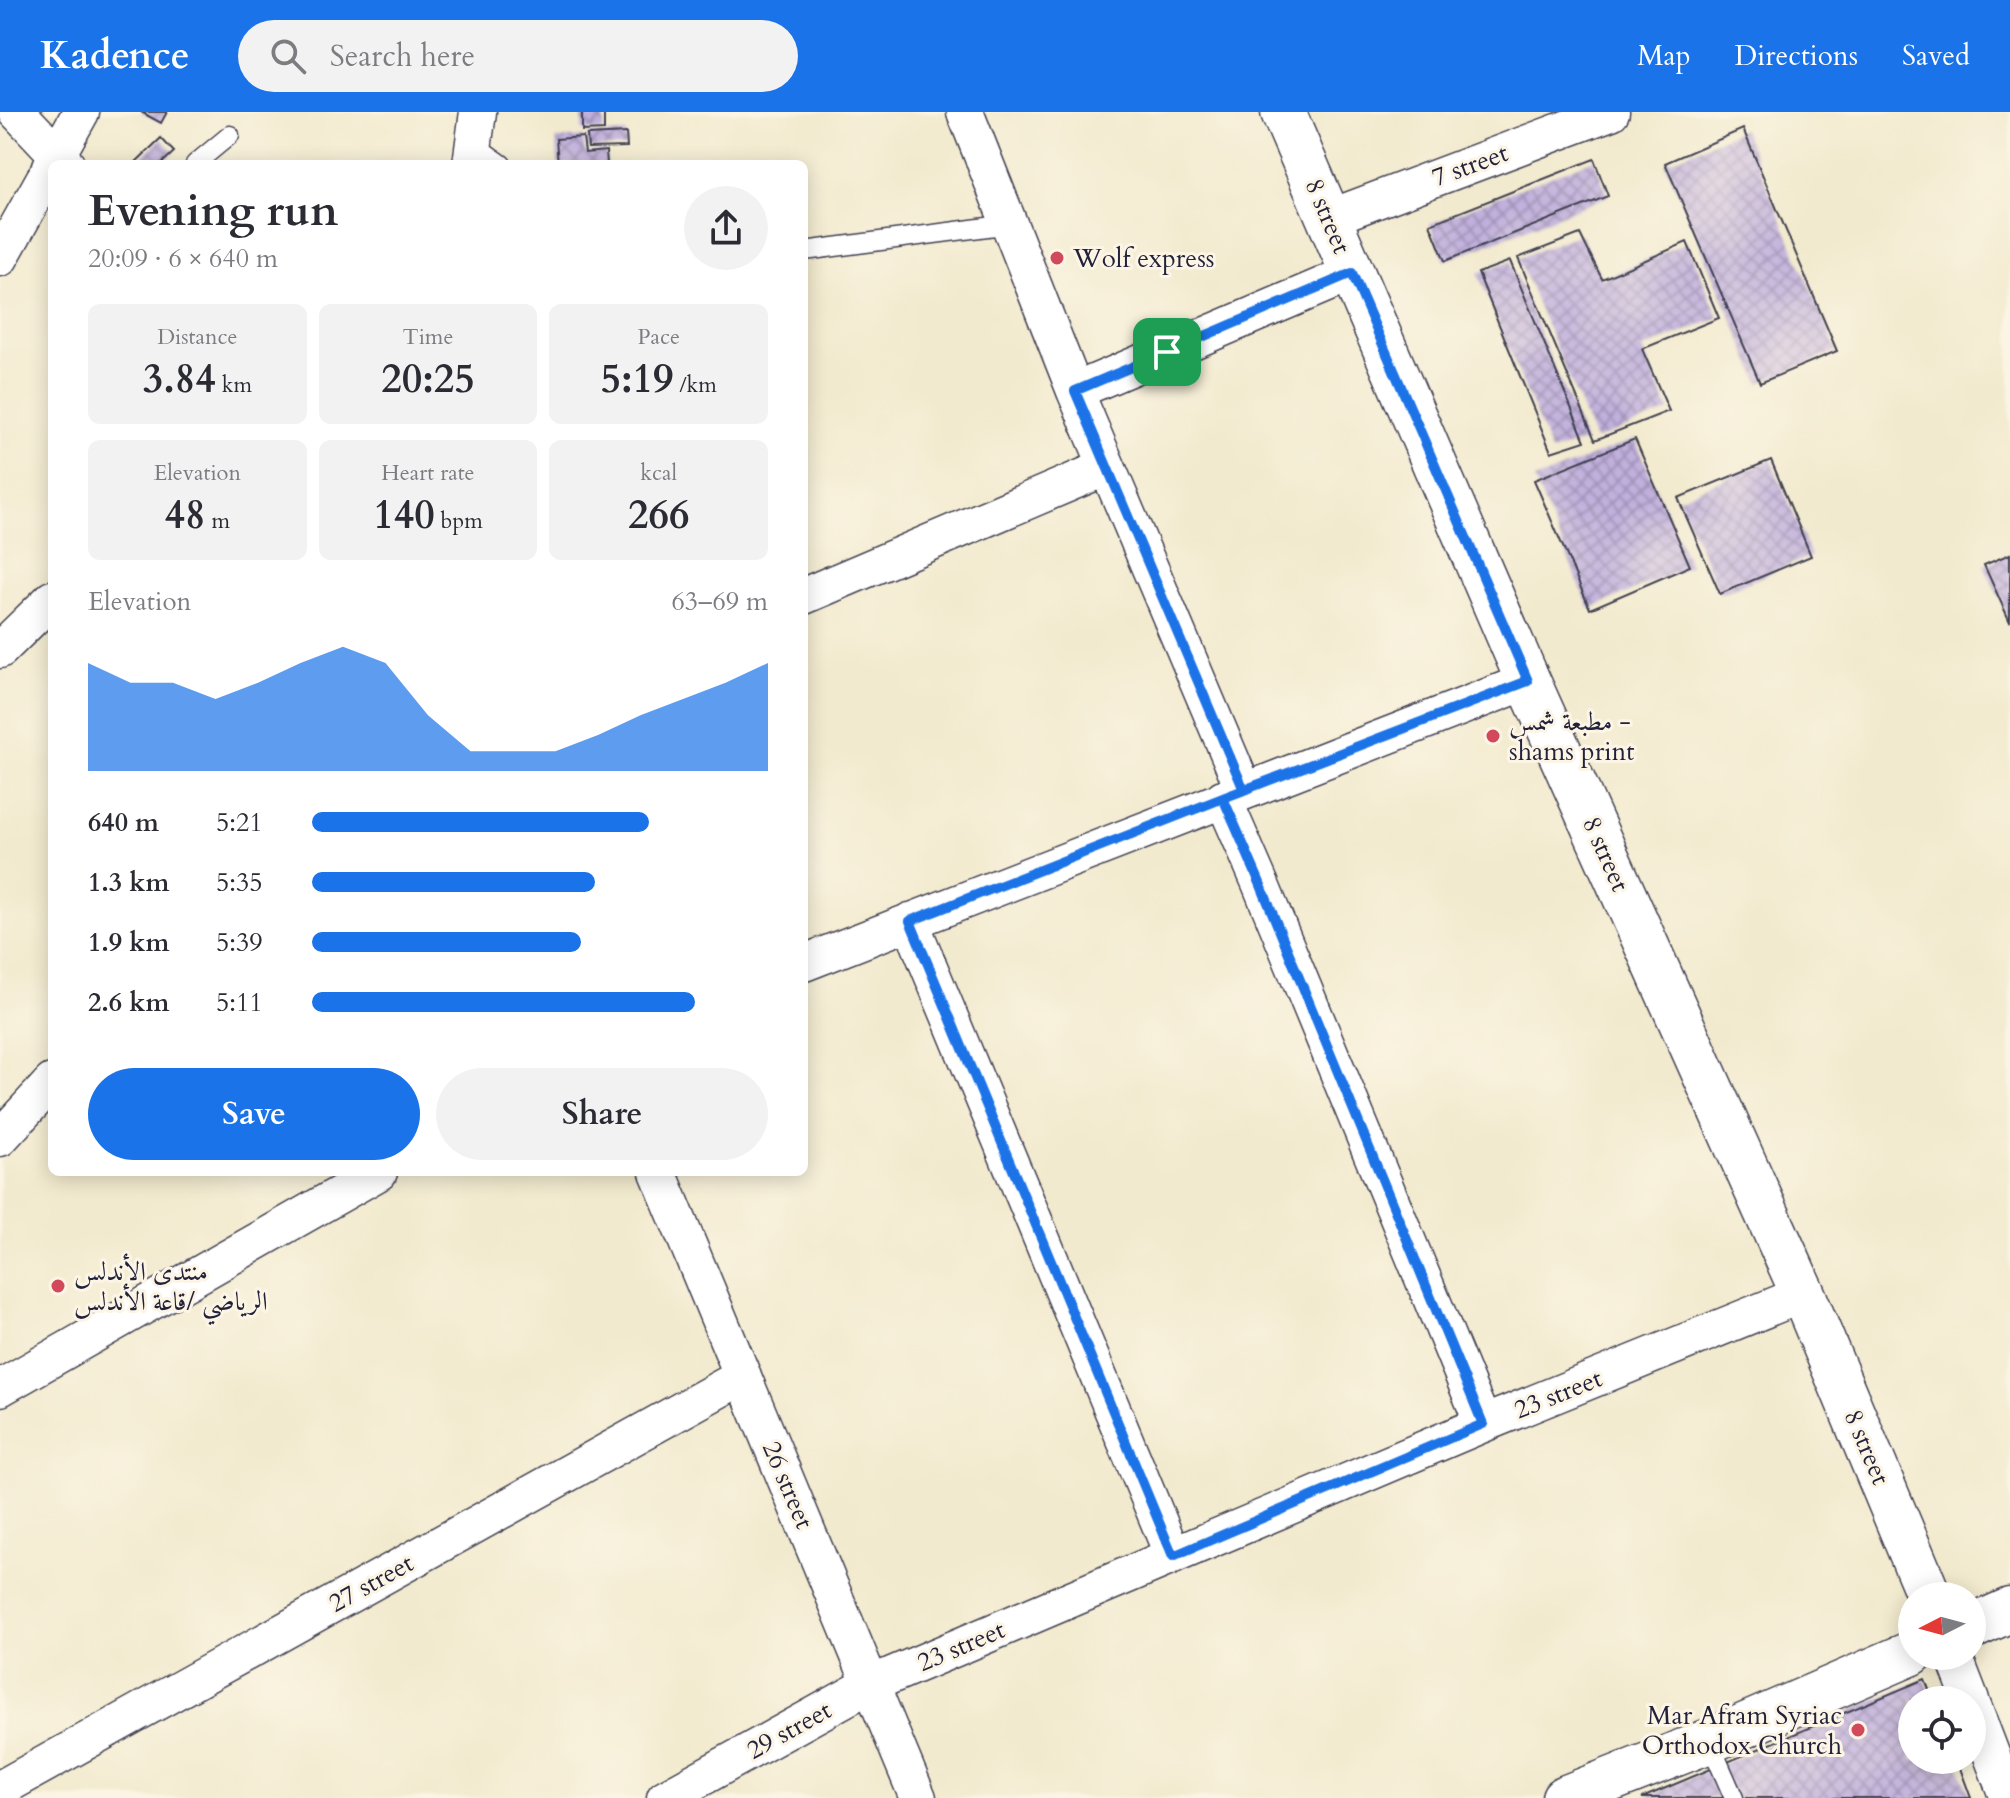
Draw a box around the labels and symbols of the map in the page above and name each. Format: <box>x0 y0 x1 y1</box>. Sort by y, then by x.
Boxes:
street label: 7 street <box>1427 135 1513 195</box>
street label: 8 street <box>1297 173 1359 259</box>
place label: Wolf express <box>1072 241 1215 276</box>
marker: Wolf express <box>1048 249 1066 267</box>
pin <box>1133 318 1201 386</box>
place label: مطبعة شمس - shams print <box>1509 704 1635 769</box>
marker: مطبعة شمس - shams print <box>1484 727 1502 745</box>
street label: 8 street <box>1574 811 1638 897</box>
place label: منتدى الأندلس الرياضي /قاعة الأندلس <box>74 1253 268 1325</box>
marker: منتدى الأندلس الرياضي /قاعة الأندلس <box>49 1277 67 1295</box>
street label: 23 street <box>1509 1361 1607 1427</box>
street label: 8 street <box>1836 1404 1898 1490</box>
street label: 26 street <box>754 1436 822 1534</box>
street label: 27 street <box>322 1545 420 1621</box>
north arrow <box>1898 1582 1986 1670</box>
street label: 23 street <box>912 1612 1010 1680</box>
street label: 29 street <box>740 1692 838 1768</box>
place label: Mar Afram Syriac Orthodox Church <box>1642 1698 1842 1763</box>
marker: Mar Afram Syriac Orthodox Church <box>1849 1721 1867 1739</box>

